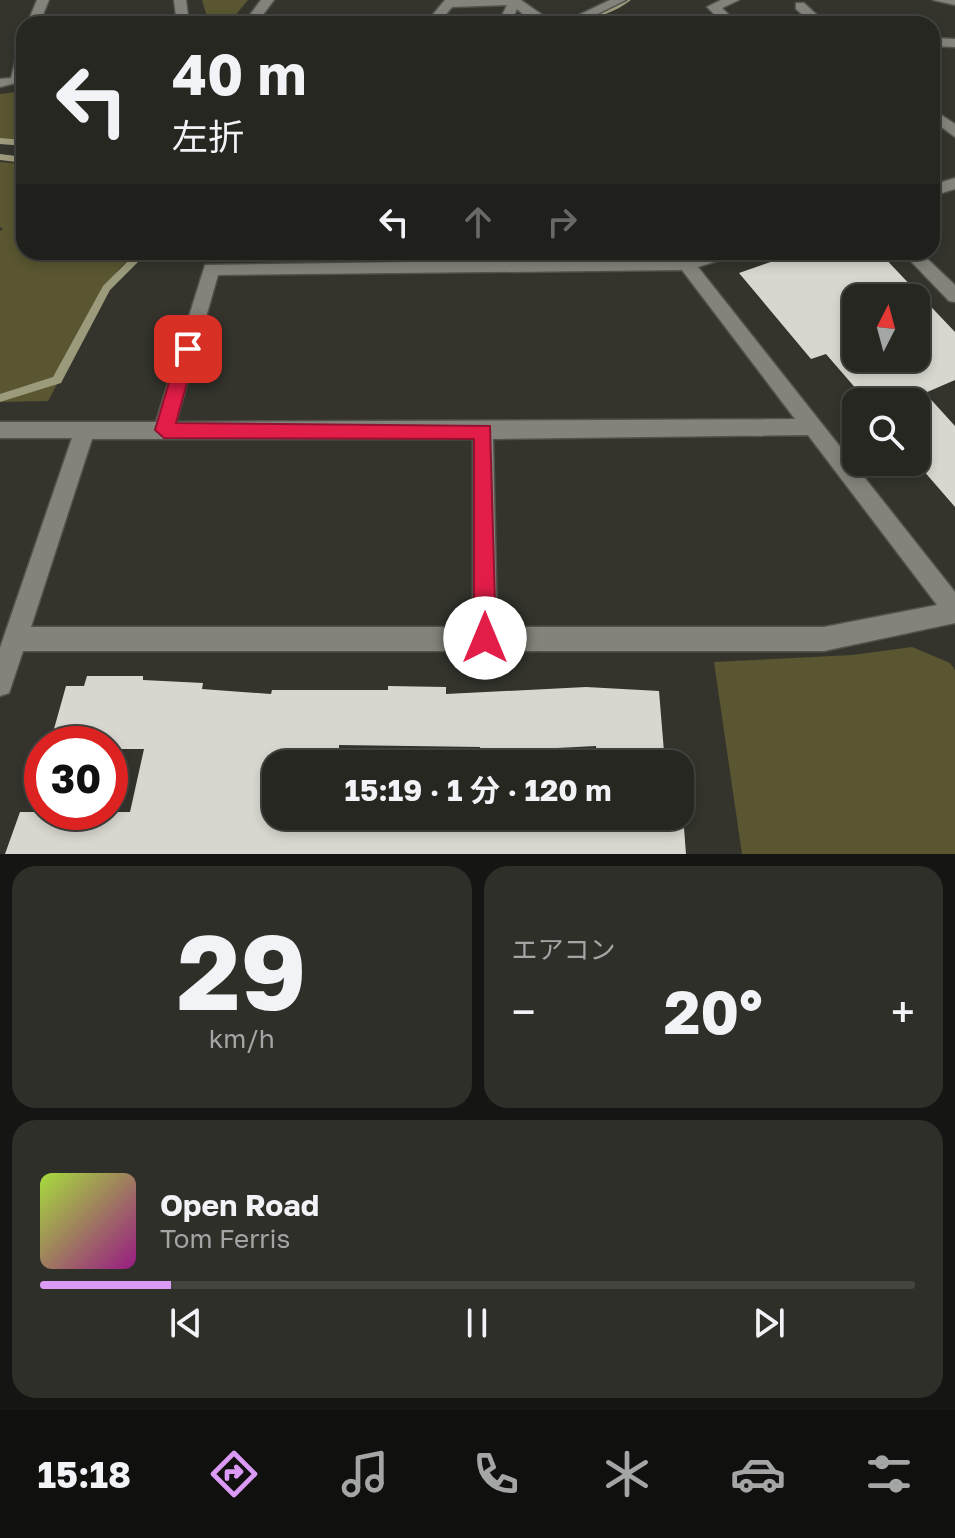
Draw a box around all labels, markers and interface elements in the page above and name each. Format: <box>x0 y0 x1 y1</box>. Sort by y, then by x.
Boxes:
text: 40 m <box>172 40 306 107</box>
icon: left <box>40 48 144 152</box>
text: 左折 <box>172 115 244 158</box>
icon: left <box>372 200 416 244</box>
icon: ahead <box>456 200 500 244</box>
icon: right <box>540 200 584 244</box>
north arrow <box>842 284 930 372</box>
map controls <box>842 284 930 476</box>
pin <box>154 315 222 383</box>
icon: arrive <box>166 327 210 371</box>
button: search <box>842 388 930 476</box>
position arrow <box>443 596 527 680</box>
speed limit sign: 30 <box>24 726 128 830</box>
text: 15:19 · 1 分 · 120 m <box>345 772 612 808</box>
text: 29 <box>177 908 306 1033</box>
text: エアコン <box>512 934 616 965</box>
text: 20° <box>664 975 763 1047</box>
text: − <box>512 985 536 1038</box>
text: + <box>891 985 915 1038</box>
text: km/h <box>209 1023 275 1054</box>
text: Open Road <box>160 1187 319 1223</box>
text: Tom Ferris <box>160 1223 290 1254</box>
icon: previous <box>164 1301 208 1345</box>
icon: pause <box>455 1301 499 1345</box>
icon: next <box>747 1301 791 1345</box>
icon: directions <box>206 1446 262 1502</box>
icon: music <box>337 1446 393 1502</box>
icon: phone <box>468 1446 524 1502</box>
icon: climate <box>599 1446 655 1502</box>
icon: car <box>730 1446 786 1502</box>
icon: filters <box>861 1446 917 1502</box>
text: 15:18 <box>38 1453 131 1496</box>

